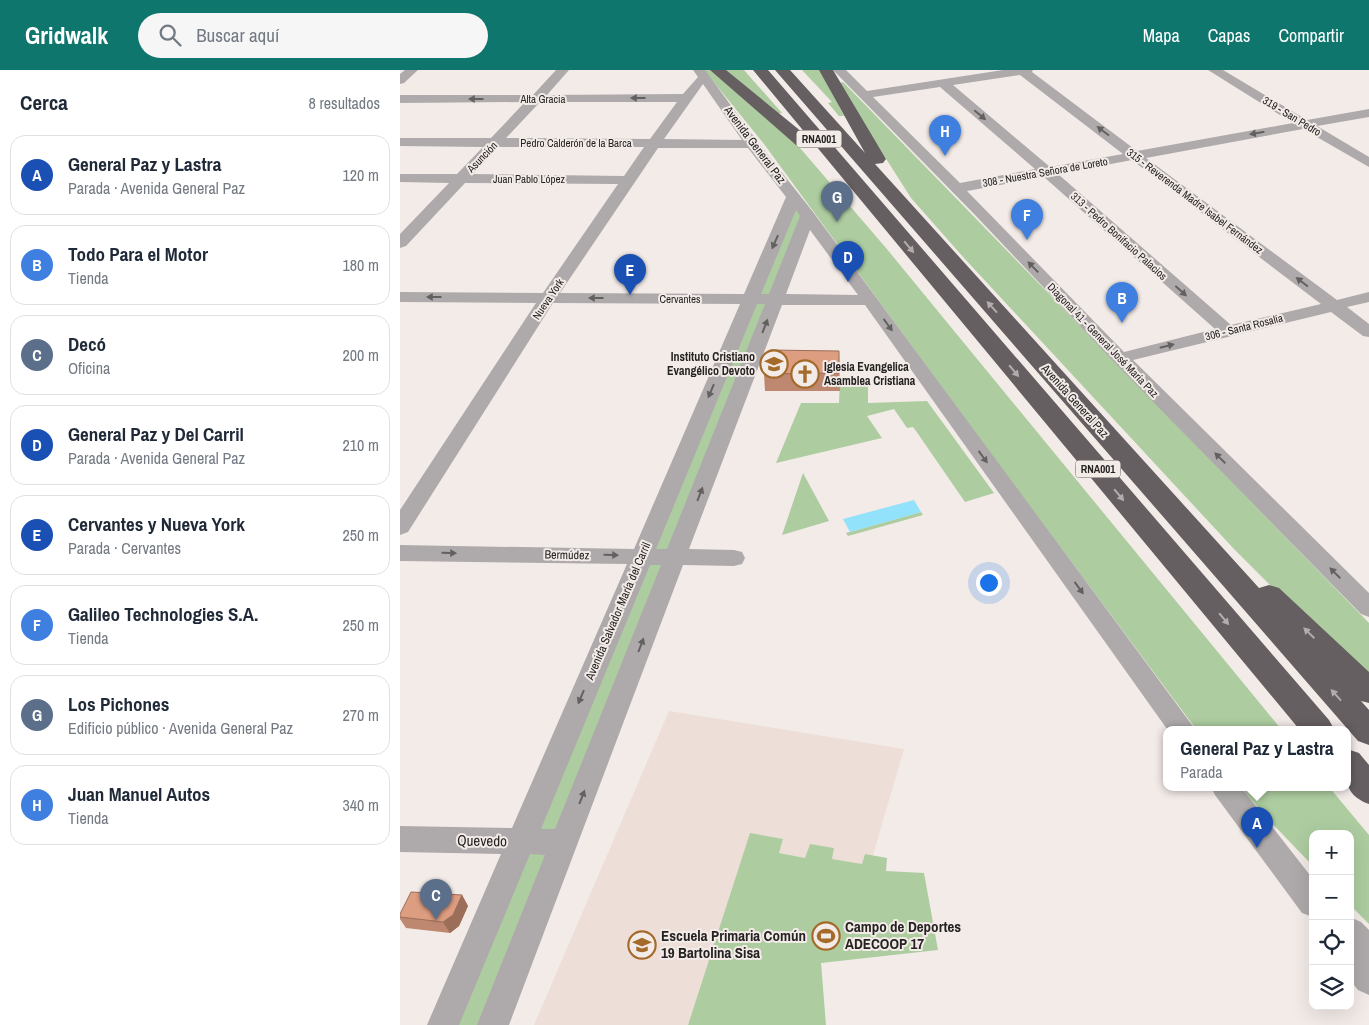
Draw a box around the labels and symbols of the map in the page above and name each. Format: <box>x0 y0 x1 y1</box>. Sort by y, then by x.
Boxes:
street label: Alta Gracia <box>519 92 566 106</box>
street label: 319 - San Pedro <box>1260 93 1324 139</box>
one-way arrow <box>630 94 646 102</box>
one-way arrow <box>467 95 483 103</box>
street label: Avenida General Paz <box>720 102 790 187</box>
one-way arrow <box>973 109 986 120</box>
pin: H <box>929 115 961 156</box>
one-way arrow <box>1096 126 1110 136</box>
one-way arrow <box>1249 130 1265 138</box>
road number: RNA001 <box>796 131 842 148</box>
street label: Pedro Calderón de la Barca <box>520 136 632 150</box>
street label: Asunción <box>463 139 500 176</box>
street label: 315 - Reverenda Madre Isabel Fernández <box>1124 145 1266 257</box>
street label: 308 - Nuestra Señora de Loreto <box>981 154 1109 190</box>
street label: Juan Pablo López <box>493 172 566 186</box>
pin: G <box>821 181 853 222</box>
street label: 313 - Pedro Bonifacio Palacios <box>1068 189 1170 283</box>
pin: F <box>1011 199 1043 240</box>
one-way arrow <box>770 235 778 249</box>
one-way arrow <box>904 240 915 253</box>
pin: D <box>832 241 864 282</box>
pin: E <box>614 254 646 295</box>
one-way arrow <box>1027 261 1039 273</box>
street label: Nueva York <box>529 276 567 322</box>
one-way arrow <box>1296 277 1309 288</box>
street label: Diagonal 41 - General José María Paz <box>1045 280 1162 401</box>
pin: B <box>1106 282 1138 323</box>
one-way arrow <box>1175 285 1188 296</box>
street label: Cervantes <box>659 292 701 306</box>
one-way arrow <box>425 293 441 301</box>
one-way arrow <box>588 294 604 302</box>
one-way arrow <box>986 301 998 313</box>
street label: 306 - Santa Rosalía <box>1204 311 1284 343</box>
one-way arrow <box>761 318 769 333</box>
one-way arrow <box>883 318 893 332</box>
one-way arrow <box>1160 342 1175 350</box>
place label: Instituto Cristiano Evangélico Devoto <box>667 349 755 379</box>
school or university icon: Instituto Cristiano Evangélico Devoto <box>759 349 789 379</box>
church icon: Iglesia Evangelica Asamblea Cristiana <box>790 359 820 389</box>
place label: Iglesia Evangelica Asamblea Cristiana <box>824 359 916 389</box>
street label: Avenida General Paz <box>1037 360 1112 441</box>
one-way arrow <box>1008 364 1020 376</box>
one-way arrow <box>706 384 714 398</box>
one-way arrow <box>978 450 989 463</box>
one-way arrow <box>1214 452 1226 464</box>
road number: RNA001 <box>1076 460 1120 478</box>
one-way arrow <box>697 486 704 501</box>
one-way arrow <box>1113 488 1125 500</box>
street label: Avenida Salvador María del Carril <box>581 540 654 683</box>
street label: Bermúdez <box>544 547 590 563</box>
one-way arrow <box>441 549 457 557</box>
one-way arrow <box>603 551 619 559</box>
one-way arrow <box>1329 568 1341 580</box>
your location <box>976 570 1002 596</box>
one-way arrow <box>1074 581 1084 595</box>
one-way arrow <box>1218 612 1230 624</box>
one-way arrow <box>1303 627 1315 639</box>
one-way arrow <box>637 637 645 652</box>
one-way arrow <box>1331 689 1342 702</box>
one-way arrow <box>576 690 584 704</box>
one-way arrow <box>579 789 586 804</box>
pin: A <box>1241 807 1273 848</box>
street label: Quevedo <box>457 830 507 851</box>
pin: C <box>420 879 452 920</box>
place label: Campo de Deportes ADECOOP 17 <box>845 916 961 954</box>
sports icon: Campo de Deportes ADECOOP 17 <box>811 921 841 951</box>
place label: Escuela Primaria Común 19 Bartolina Sisa <box>661 925 806 963</box>
school or university icon: Escuela Primaria Común 19 Bartolina Sisa <box>627 930 657 960</box>

